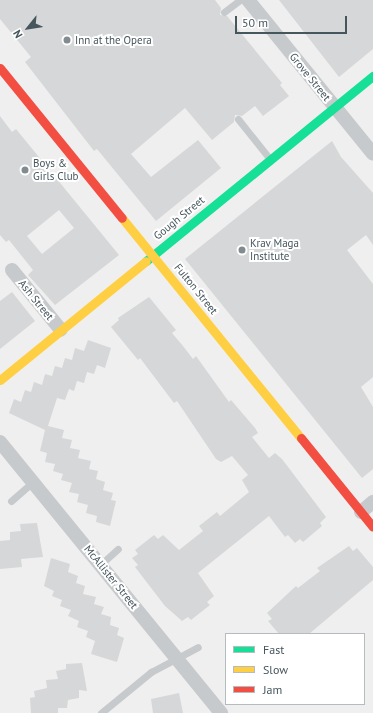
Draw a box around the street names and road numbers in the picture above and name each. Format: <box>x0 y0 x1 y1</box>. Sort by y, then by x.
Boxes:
street label: Grove Street <box>287 50 333 104</box>
street label: Gough Street <box>151 194 207 242</box>
street label: Fulton Street <box>172 261 220 317</box>
street label: Ash Street <box>16 277 56 323</box>
street label: McAllister Street <box>81 543 141 611</box>

